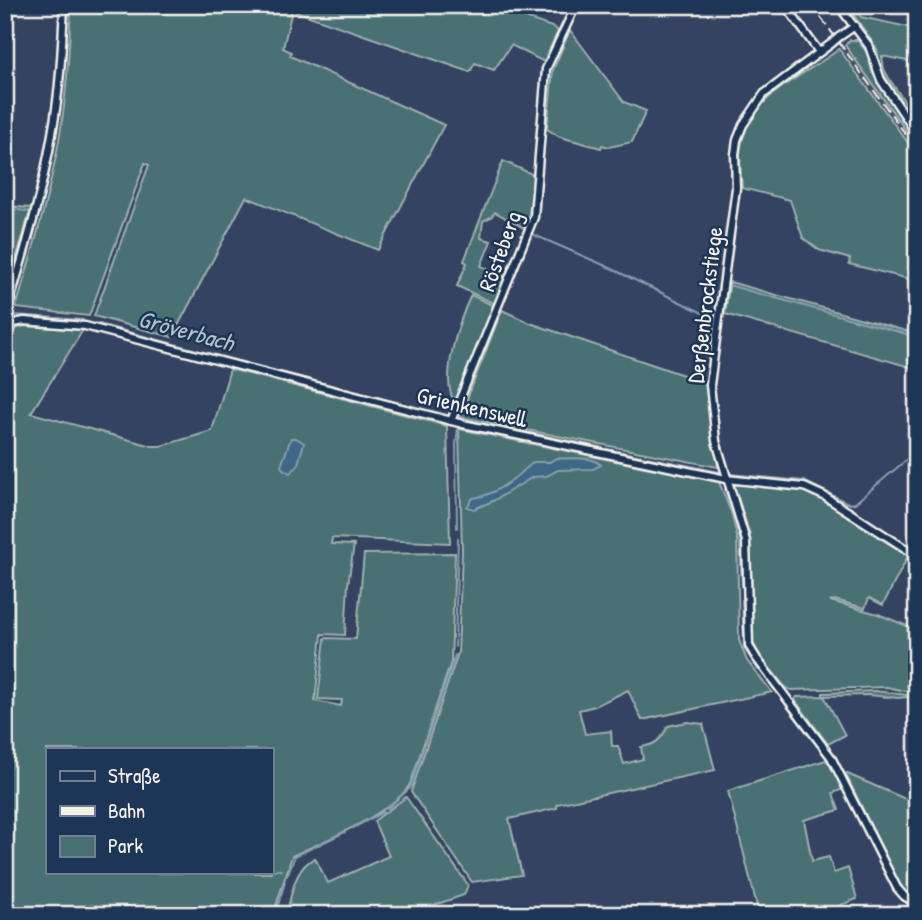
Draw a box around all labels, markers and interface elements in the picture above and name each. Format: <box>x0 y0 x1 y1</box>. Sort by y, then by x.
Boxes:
street label: Rösteberg <box>471 206 528 295</box>
street label: Derßenbrockstiege <box>680 225 729 385</box>
water label: Gröverbach <box>135 302 239 359</box>
street label: Grienkenswell <box>414 379 531 434</box>
legend <box>46 748 273 874</box>
text: Straße <box>108 761 161 790</box>
text: Bahn <box>108 796 145 825</box>
text: Park <box>108 831 143 860</box>

